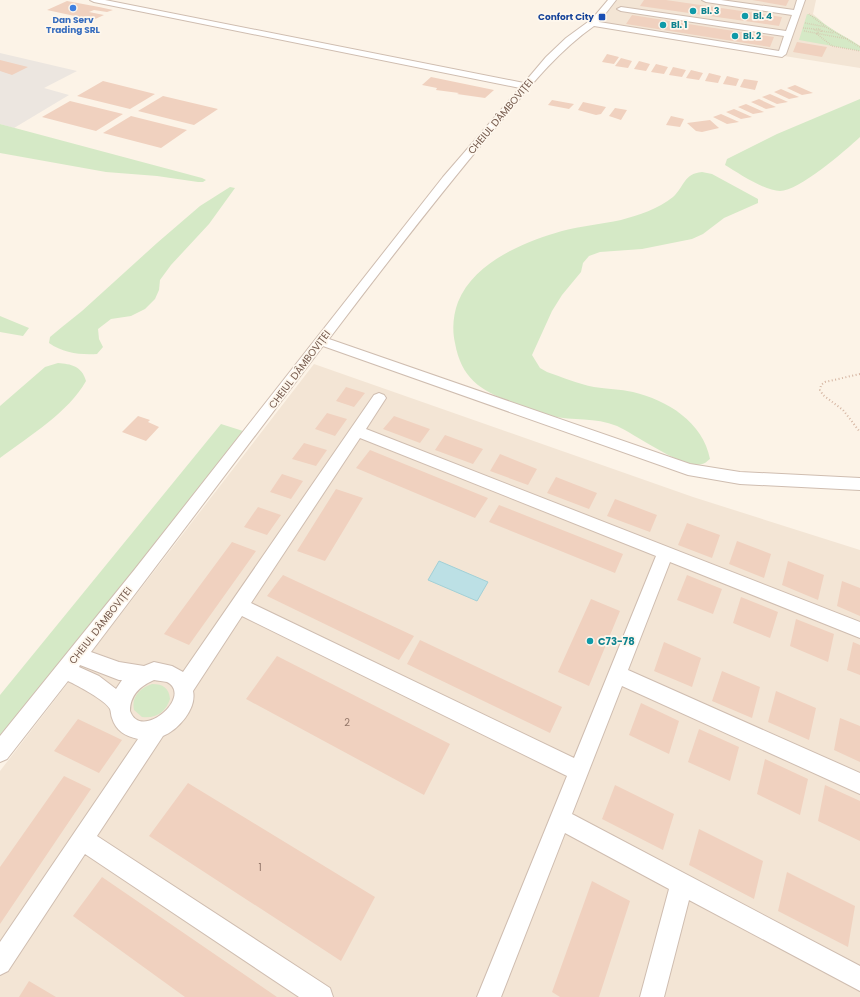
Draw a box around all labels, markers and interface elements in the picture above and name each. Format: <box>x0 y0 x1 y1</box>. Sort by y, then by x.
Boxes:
marker: Dan Serv Trading SRL <box>68 3 78 13</box>
place label: Bl. 3 <box>701 5 719 17</box>
marker: Bl. 3 <box>688 6 698 16</box>
place label: Bl. 4 <box>753 10 772 22</box>
place label: Confort City <box>538 11 594 23</box>
marker: Bl. 4 <box>740 11 750 21</box>
marker: Confort City <box>597 12 607 22</box>
place label: Dan Serv Trading SRL <box>46 14 101 36</box>
place label: Bl. 1 <box>671 19 687 31</box>
marker: Bl. 1 <box>658 20 668 30</box>
place label: Bl. 2 <box>743 30 761 42</box>
marker: Bl. 2 <box>730 31 740 41</box>
street label: CHEIUL DÂMBOVIȚEI <box>464 75 537 157</box>
street label: CHEIUL DÂMBOVIȚEI <box>265 327 334 412</box>
street label: CHEIUL DÂMBOVIȚEI <box>65 583 135 667</box>
place label: C73-78 <box>598 634 635 649</box>
marker: C73-78 <box>585 636 595 646</box>
house number: 2 <box>344 715 350 730</box>
house number: 1 <box>258 860 262 875</box>

